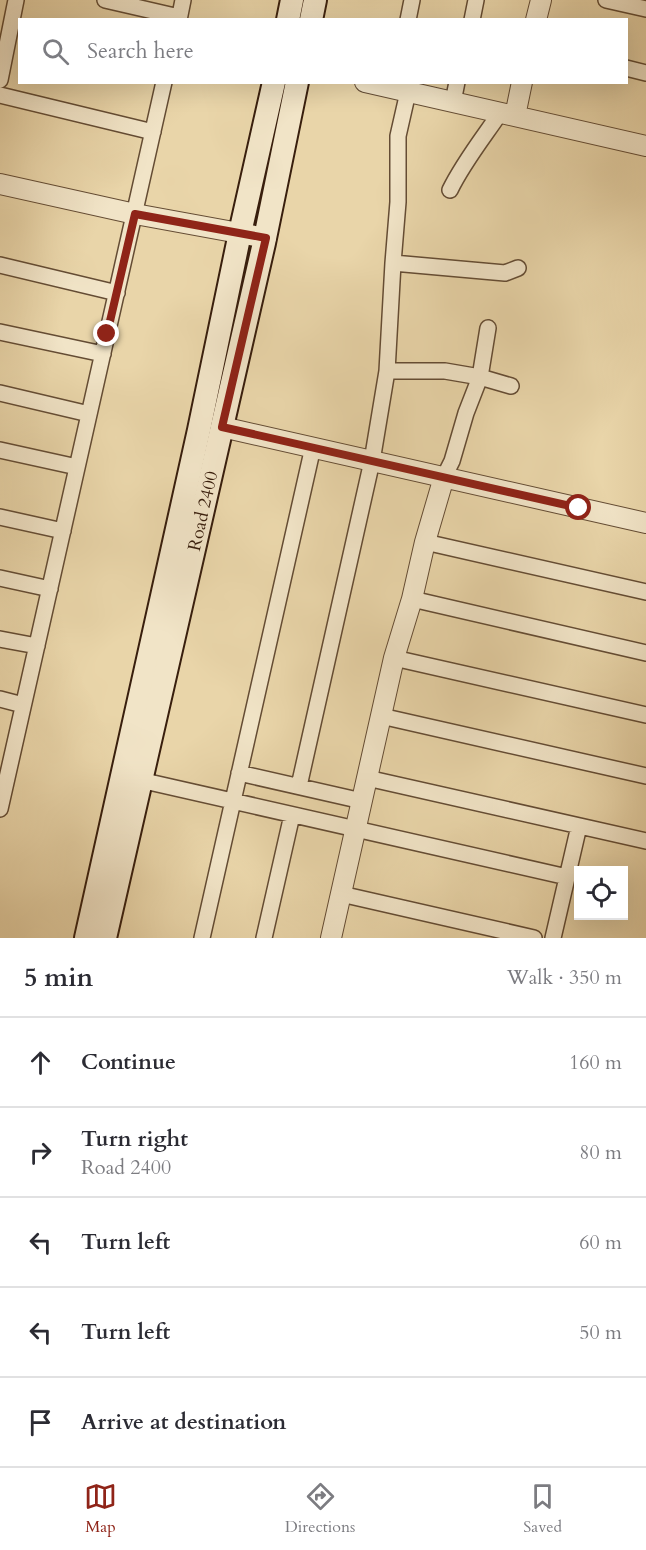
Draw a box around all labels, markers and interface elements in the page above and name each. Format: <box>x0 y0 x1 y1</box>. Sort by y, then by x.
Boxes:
search box <box>18 18 628 84</box>
icon: search <box>39 35 72 68</box>
text: Search here <box>87 36 194 66</box>
route end <box>93 320 119 346</box>
street label: Road 2400 <box>181 469 224 553</box>
route start <box>565 494 591 520</box>
map controls <box>574 866 628 920</box>
button: locate <box>574 866 628 920</box>
text: 5 min <box>24 960 93 995</box>
text: Walk · 350 m <box>507 964 622 991</box>
icon: ahead <box>24 1046 57 1079</box>
text: Continue <box>81 1047 176 1077</box>
text: 160 m <box>569 1049 622 1076</box>
text: Turn right <box>81 1124 188 1154</box>
icon: right <box>24 1136 57 1169</box>
text: 80 m <box>579 1139 622 1166</box>
text: Road 2400 <box>81 1154 171 1181</box>
icon: left <box>24 1226 57 1259</box>
text: Turn left <box>81 1227 170 1257</box>
text: 60 m <box>579 1229 622 1256</box>
icon: left <box>24 1316 57 1349</box>
text: Turn left <box>81 1317 170 1347</box>
text: 50 m <box>579 1319 622 1346</box>
icon: arrive <box>24 1406 57 1439</box>
text: Arrive at destination <box>81 1407 286 1437</box>
tab: Map <box>84 1480 117 1538</box>
tab: Directions <box>285 1480 355 1538</box>
tab: Saved <box>523 1480 562 1538</box>

